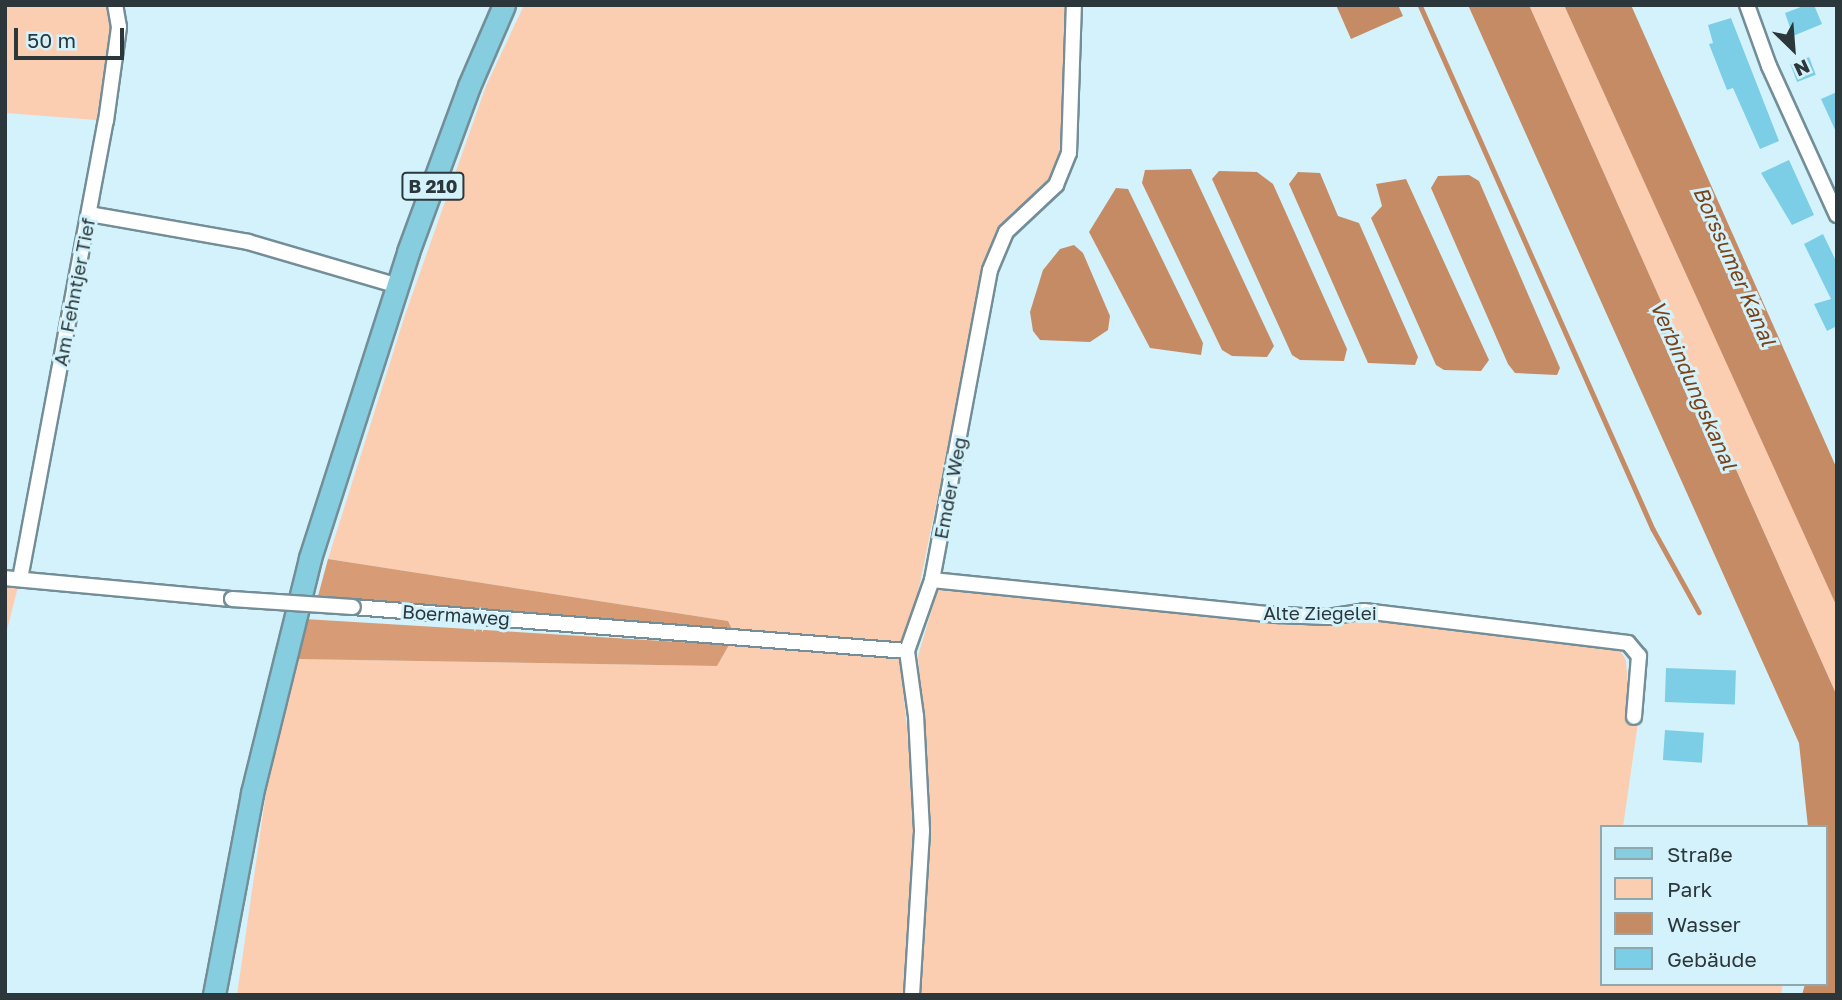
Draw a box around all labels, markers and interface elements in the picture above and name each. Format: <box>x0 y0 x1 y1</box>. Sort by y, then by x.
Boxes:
scale bar <box>18 14 128 58</box>
north arrow <box>1758 14 1828 84</box>
text: 50 m <box>27 27 76 53</box>
text: N <box>1791 55 1814 82</box>
road number: B 210 <box>400 172 466 201</box>
water label: Borssumer Kanal <box>1689 182 1781 350</box>
street label: Am Fehntjer Tief <box>48 216 100 368</box>
water label: Verbindungskanal <box>1645 297 1743 473</box>
street label: Emder Weg <box>929 435 971 541</box>
street label: Boermaweg <box>401 600 511 630</box>
street label: Alte Ziegelei <box>1263 602 1377 624</box>
legend <box>1601 825 1828 986</box>
text: Straße <box>1667 841 1733 867</box>
text: Park <box>1667 876 1712 902</box>
text: Wasser <box>1667 911 1741 937</box>
text: Gebäude <box>1667 946 1757 972</box>

